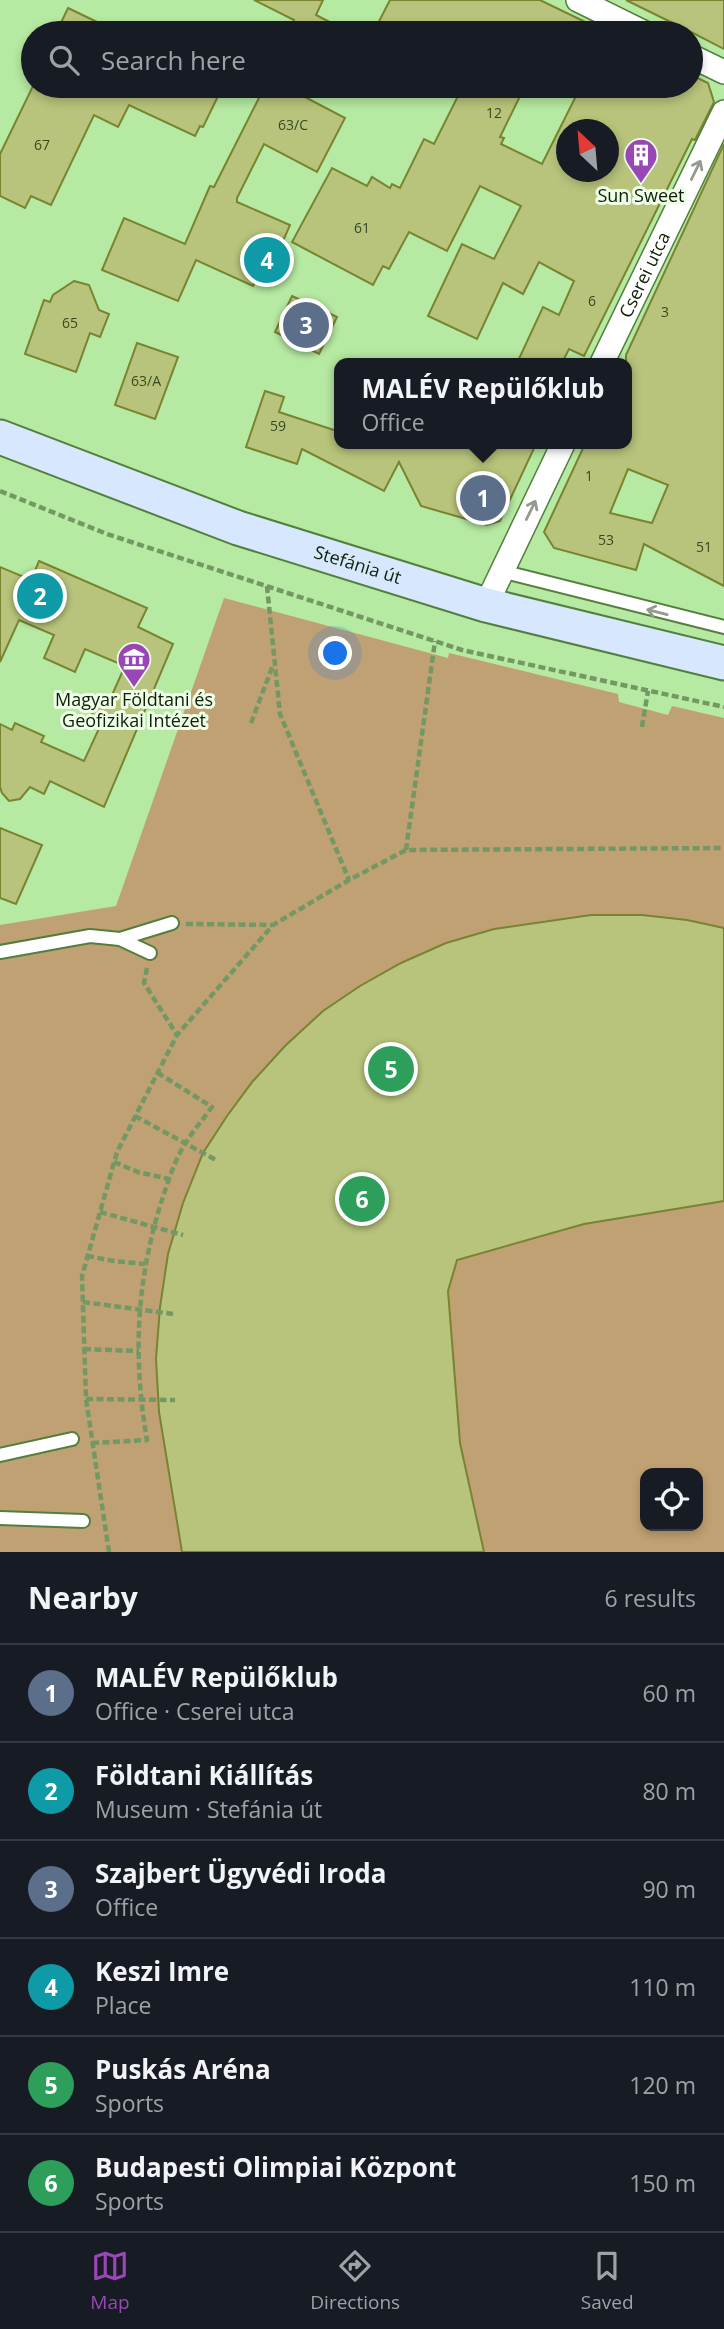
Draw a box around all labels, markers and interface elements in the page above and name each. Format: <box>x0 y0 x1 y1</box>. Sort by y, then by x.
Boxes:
search box <box>21 21 703 98</box>
icon: search <box>45 41 83 79</box>
text: Search here <box>101 42 246 78</box>
house number: 12 <box>486 103 502 122</box>
house number: 63/C <box>278 115 308 134</box>
north arrow <box>556 119 619 182</box>
house number: 67 <box>34 135 50 154</box>
building icon: Sun Sweet <box>622 136 660 185</box>
one-way arrow <box>690 160 704 181</box>
place label: Sun Sweet <box>597 183 685 207</box>
house number: 61 <box>354 218 370 237</box>
street label: Cserei utca <box>613 227 675 321</box>
pin: 4 <box>244 234 290 286</box>
house number: 6 <box>588 291 596 310</box>
pin: 3 <box>283 299 329 351</box>
house number: 3 <box>661 302 669 321</box>
house number: 65 <box>62 313 78 332</box>
popup <box>334 358 632 449</box>
text: MALÉV Repülőklub <box>361 370 605 406</box>
house number: 63/A <box>131 371 161 390</box>
text: Office <box>361 406 425 438</box>
house number: 59 <box>270 416 286 435</box>
house number: 1 <box>585 466 593 485</box>
pin: 1 <box>460 472 506 524</box>
one-way arrow <box>525 500 538 521</box>
house number: 53 <box>598 530 614 549</box>
house number: 51 <box>696 537 712 556</box>
street label: Stefánia út <box>311 539 405 589</box>
pin: 2 <box>17 570 63 622</box>
one-way arrow <box>647 605 669 618</box>
your location <box>318 636 352 670</box>
museum icon: Magyar Földtani és Geofizikai Intézet <box>115 640 153 689</box>
place label: Magyar Földtani és Geofizikai Intézet <box>55 687 213 732</box>
pin: 5 <box>368 1043 414 1095</box>
pin: 6 <box>339 1173 385 1225</box>
map controls <box>640 1468 703 1531</box>
button: locate <box>640 1468 703 1531</box>
text: Nearby <box>28 1577 138 1618</box>
text: 6 results <box>605 1582 696 1614</box>
text: MALÉV Repülőklub <box>95 1659 338 1695</box>
text: 1 <box>44 1677 58 1709</box>
text: 60 m <box>642 1677 696 1709</box>
text: Office · Cserei utca <box>95 1695 295 1727</box>
text: Földtani Kiállítás <box>95 1757 313 1793</box>
text: 2 <box>44 1775 58 1807</box>
text: 80 m <box>642 1775 696 1807</box>
text: Museum · Stefánia út <box>95 1793 322 1825</box>
text: Szajbert Ügyvédi Iroda <box>95 1855 386 1891</box>
text: 3 <box>44 1873 58 1905</box>
text: 90 m <box>642 1873 696 1905</box>
text: Office <box>95 1891 158 1923</box>
text: Keszi Imre <box>95 1953 229 1989</box>
text: 4 <box>44 1971 58 2003</box>
text: 110 m <box>629 1971 696 2003</box>
text: Place <box>95 1989 151 2021</box>
text: Puskás Aréna <box>95 2051 271 2087</box>
text: 5 <box>44 2069 58 2101</box>
text: 120 m <box>629 2069 696 2101</box>
text: Sports <box>95 2087 164 2119</box>
text: Budapesti Olimpiai Központ <box>95 2149 456 2185</box>
text: 6 <box>44 2167 58 2199</box>
text: 150 m <box>629 2167 696 2199</box>
text: Sports <box>95 2185 164 2217</box>
tab: Map <box>90 2247 130 2315</box>
tab: Directions <box>310 2247 400 2315</box>
tab: Saved <box>581 2247 634 2315</box>

